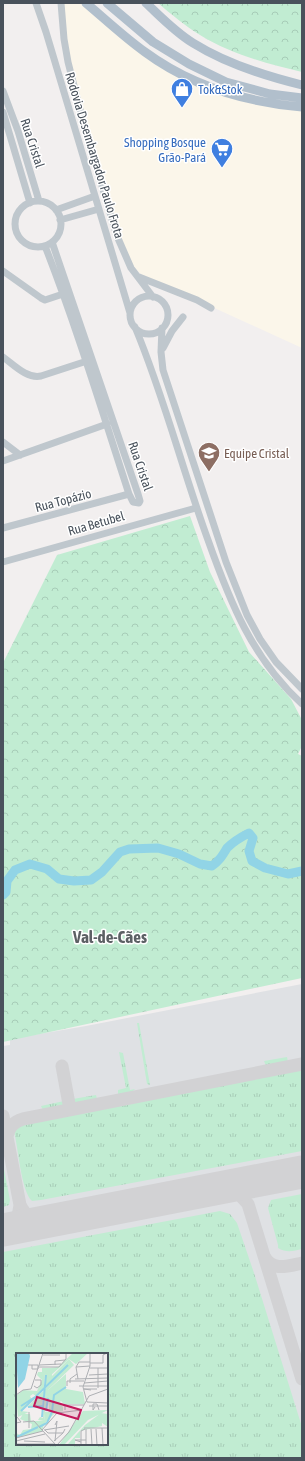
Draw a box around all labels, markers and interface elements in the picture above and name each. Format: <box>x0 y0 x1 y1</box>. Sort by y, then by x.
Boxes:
street label: Rodovia Desembargador Paulo Frota <box>62 70 127 240</box>
shop icon: Tok&Stok <box>169 76 195 109</box>
place label: Tok&Stok <box>198 82 243 97</box>
street label: Rua Cristal <box>17 117 48 170</box>
place label: Shopping Bosque Grão-Pará <box>124 135 206 165</box>
supermarket icon: Shopping Bosque Grão-Pará <box>209 136 235 169</box>
street label: Rua Cristal <box>125 440 156 493</box>
school or university icon: Equipe Cristal <box>196 440 222 473</box>
place label: Equipe Cristal <box>224 446 290 461</box>
street label: Rua Topázio <box>33 486 93 515</box>
street label: Rua Betubel <box>66 508 127 539</box>
district label: Val-de-Cães <box>72 927 147 947</box>
inset map <box>16 1353 108 1445</box>

